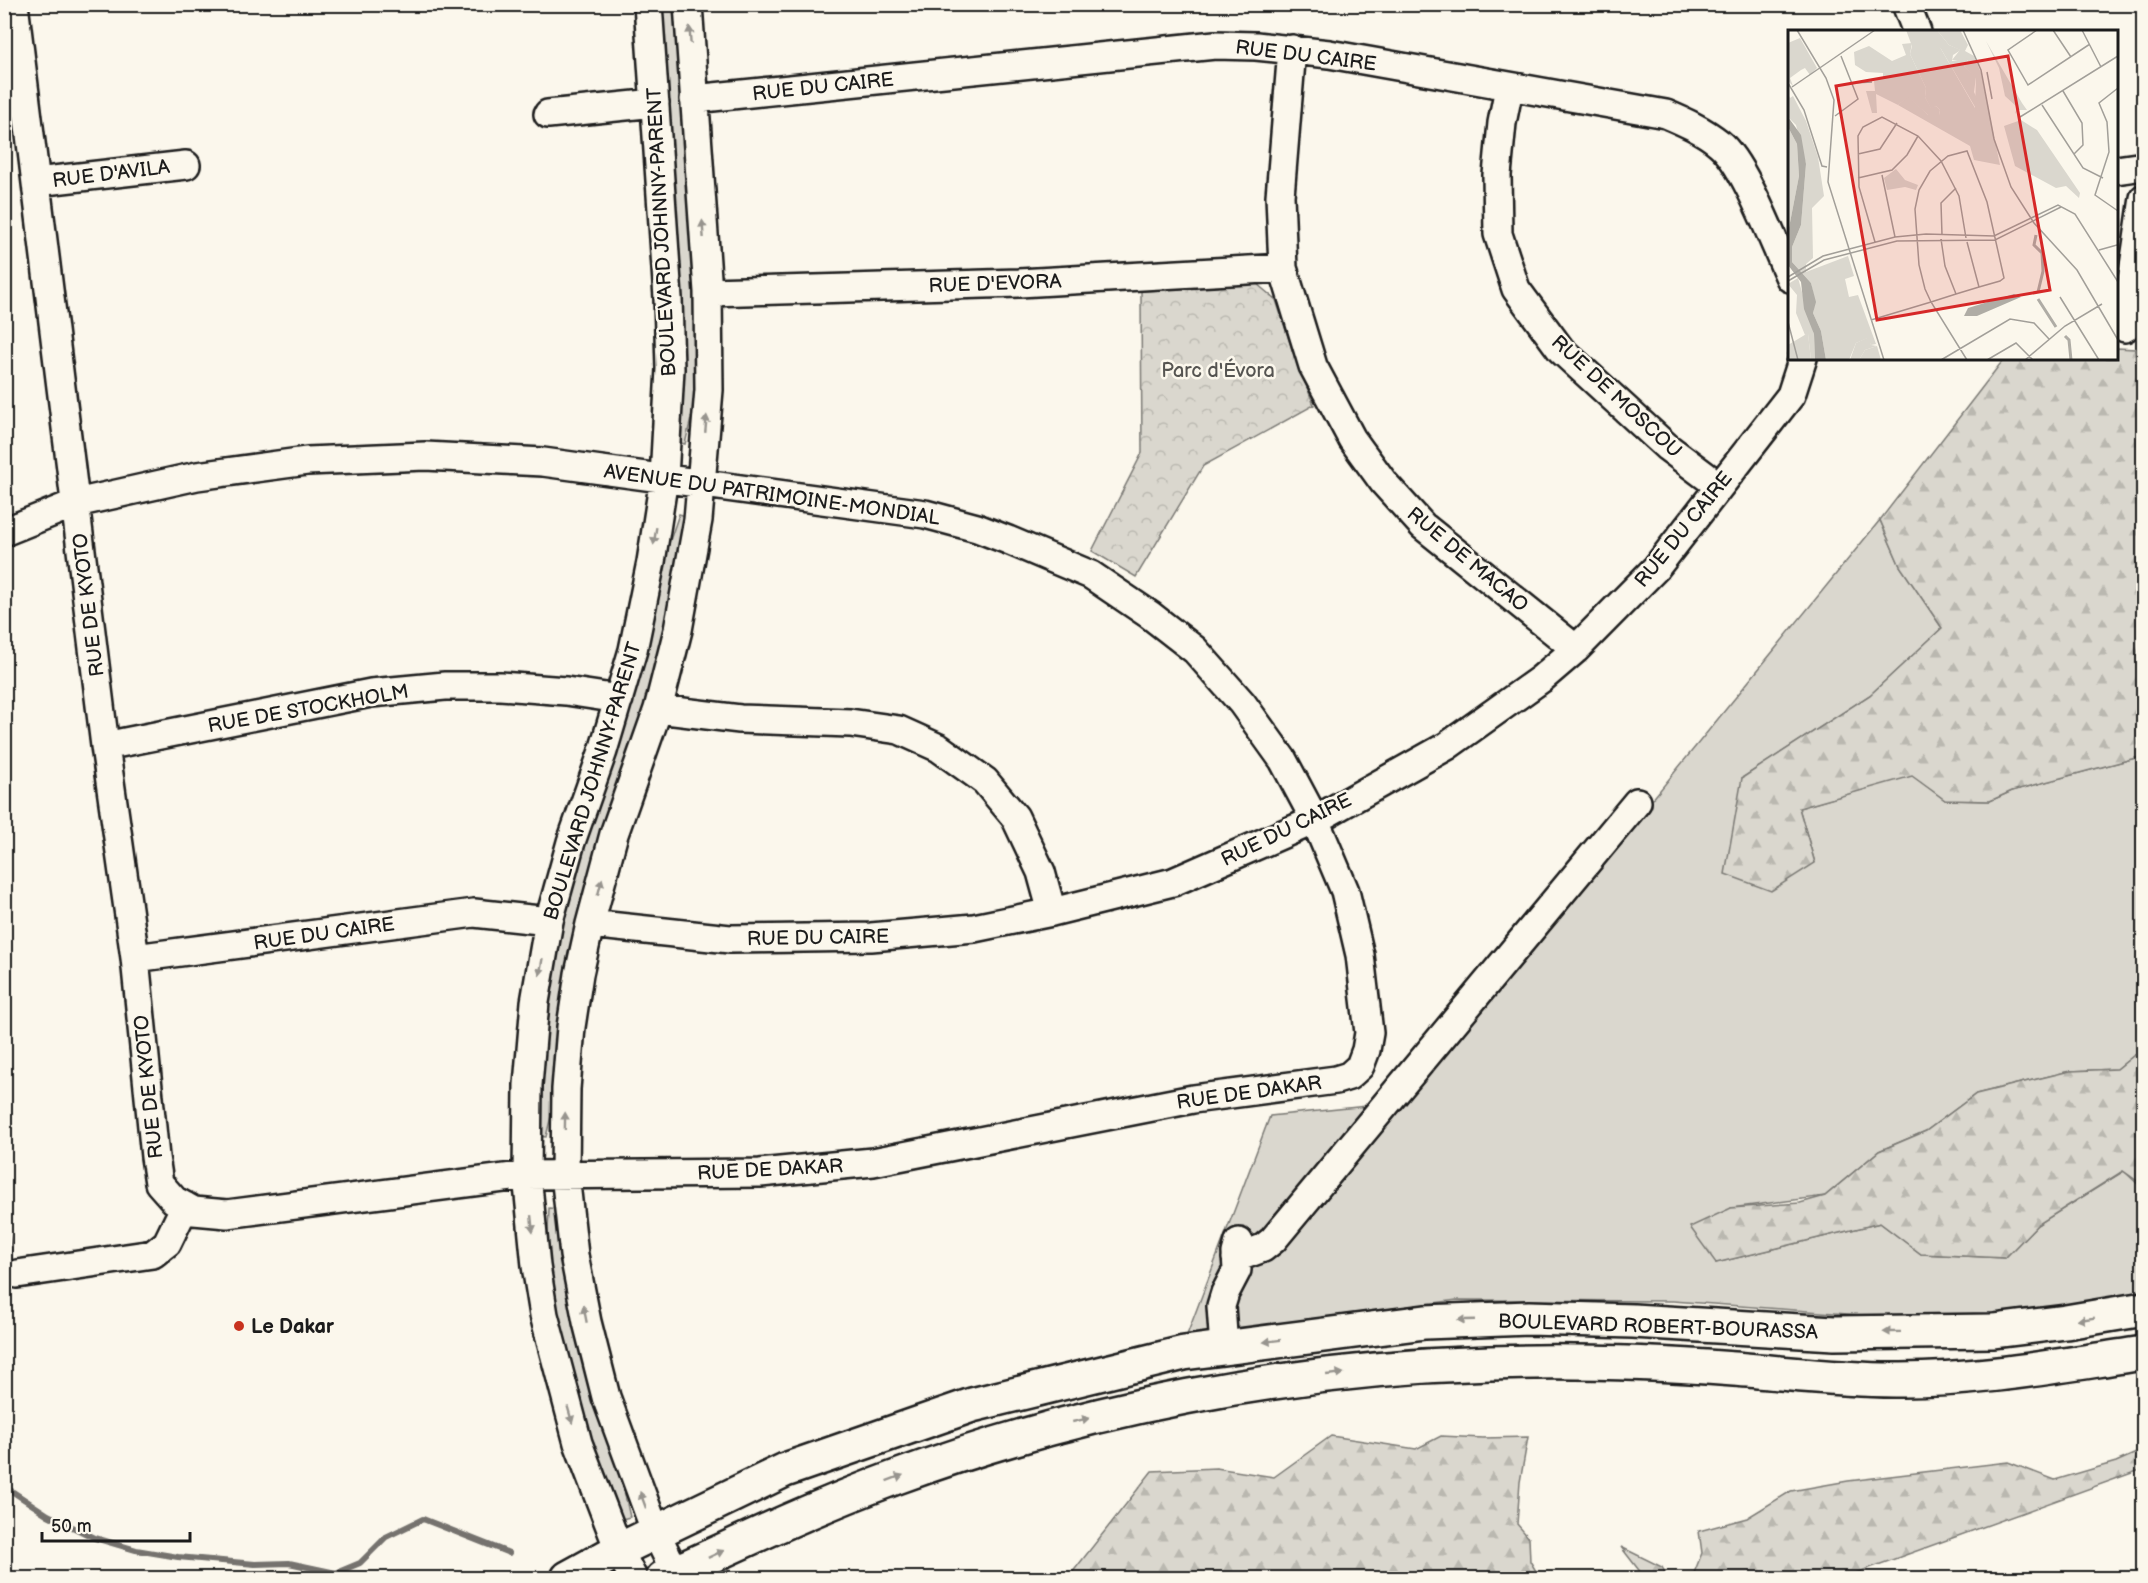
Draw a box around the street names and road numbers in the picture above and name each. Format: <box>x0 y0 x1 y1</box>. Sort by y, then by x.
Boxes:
street label: RUE DU CAIRE <box>1234 35 1378 77</box>
street label: RUE DU CAIRE <box>751 68 895 106</box>
street label: BOULEVARD JOHNNY-PARENT <box>642 87 682 377</box>
street label: RUE D'AVILA <box>51 155 172 193</box>
street label: RUE D'EVORA <box>928 270 1063 298</box>
street label: RUE DE MOSCOU <box>1546 330 1686 463</box>
street label: AVENUE DU PATRIMOINE-MONDIAL <box>602 460 942 531</box>
street label: RUE DU CAIRE <box>1630 467 1738 592</box>
street label: RUE DE MACAO <box>1402 502 1533 617</box>
street label: RUE DE KYOTO <box>68 532 110 678</box>
street label: BOULEVARD JOHNNY-PARENT <box>539 639 647 923</box>
street label: RUE DE STOCKHOLM <box>206 680 410 738</box>
street label: RUE DU CAIRE <box>1217 788 1356 872</box>
street label: RUE DU CAIRE <box>252 912 396 956</box>
street label: RUE DU CAIRE <box>747 925 889 951</box>
street label: RUE DE KYOTO <box>130 1014 168 1160</box>
street label: RUE DE DAKAR <box>1175 1071 1323 1115</box>
street label: RUE DE DAKAR <box>696 1154 844 1186</box>
street label: BOULEVARD ROBERT-BOURASSA <box>1498 1309 1819 1345</box>

